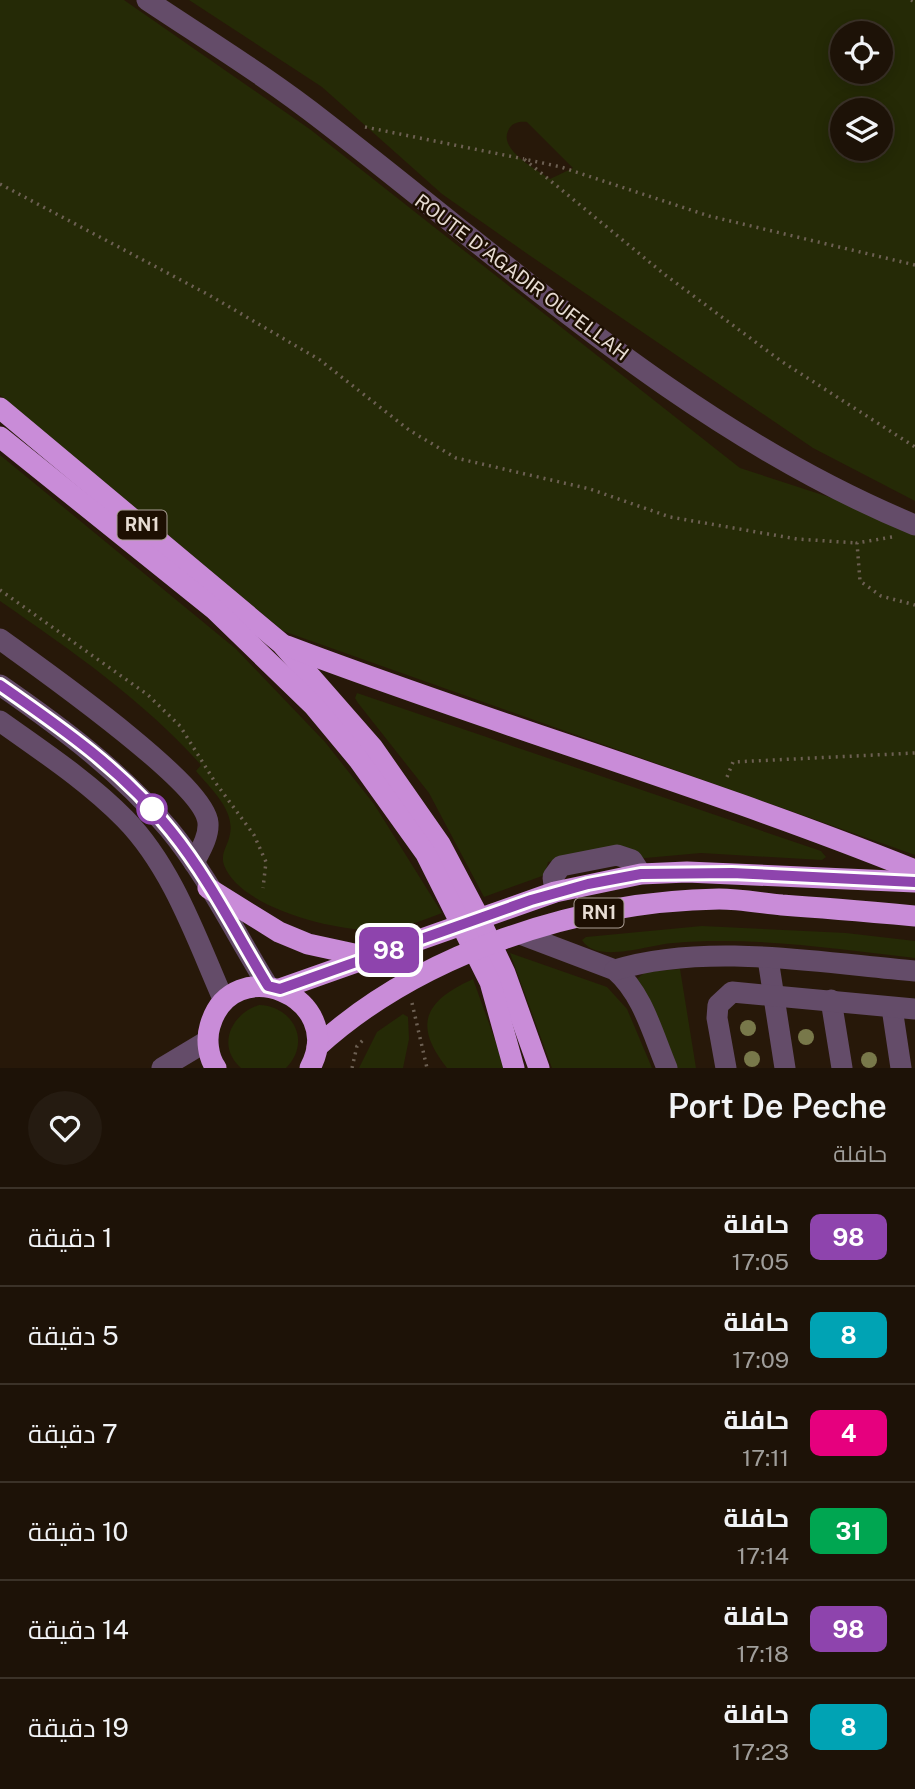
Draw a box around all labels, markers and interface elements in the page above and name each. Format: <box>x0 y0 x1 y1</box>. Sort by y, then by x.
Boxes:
map controls <box>830 21 893 161</box>
button: locate <box>830 21 893 84</box>
button: layers <box>830 98 893 161</box>
street label: ROUTE D'AGADIR OUFELLAH <box>411 189 633 365</box>
road number: RN1 <box>118 510 166 540</box>
unlabelled marker <box>137 794 167 824</box>
road number: RN1 <box>574 898 624 928</box>
line badge: 98 <box>358 927 420 973</box>
text: 98 <box>373 936 405 964</box>
text: Port De Peche <box>668 1087 887 1125</box>
button: heart <box>28 1091 102 1165</box>
text: حافلة <box>833 1140 887 1167</box>
text: حافلة <box>724 1208 789 1239</box>
text: 1 دقيقة <box>28 1222 113 1253</box>
text: 98 <box>833 1223 864 1251</box>
text: 17:05 <box>732 1248 789 1275</box>
text: حافلة <box>724 1306 789 1337</box>
text: 5 دقيقة <box>28 1320 119 1351</box>
text: 8 <box>840 1321 857 1349</box>
text: 17:09 <box>732 1346 789 1373</box>
text: حافلة <box>724 1404 789 1435</box>
text: 7 دقيقة <box>28 1418 118 1449</box>
text: 4 <box>841 1419 856 1447</box>
text: 17:11 <box>742 1444 789 1471</box>
text: حافلة <box>724 1502 789 1533</box>
text: 10 دقيقة <box>28 1516 128 1547</box>
text: 31 <box>835 1517 862 1545</box>
text: 17:14 <box>737 1542 789 1569</box>
text: حافلة <box>724 1600 789 1631</box>
text: 14 دقيقة <box>28 1614 129 1645</box>
text: 98 <box>833 1615 864 1643</box>
text: 17:18 <box>736 1640 789 1667</box>
text: حافلة <box>724 1698 789 1729</box>
text: 19 دقيقة <box>28 1712 129 1743</box>
text: 8 <box>840 1713 857 1741</box>
text: 17:23 <box>732 1738 789 1765</box>

